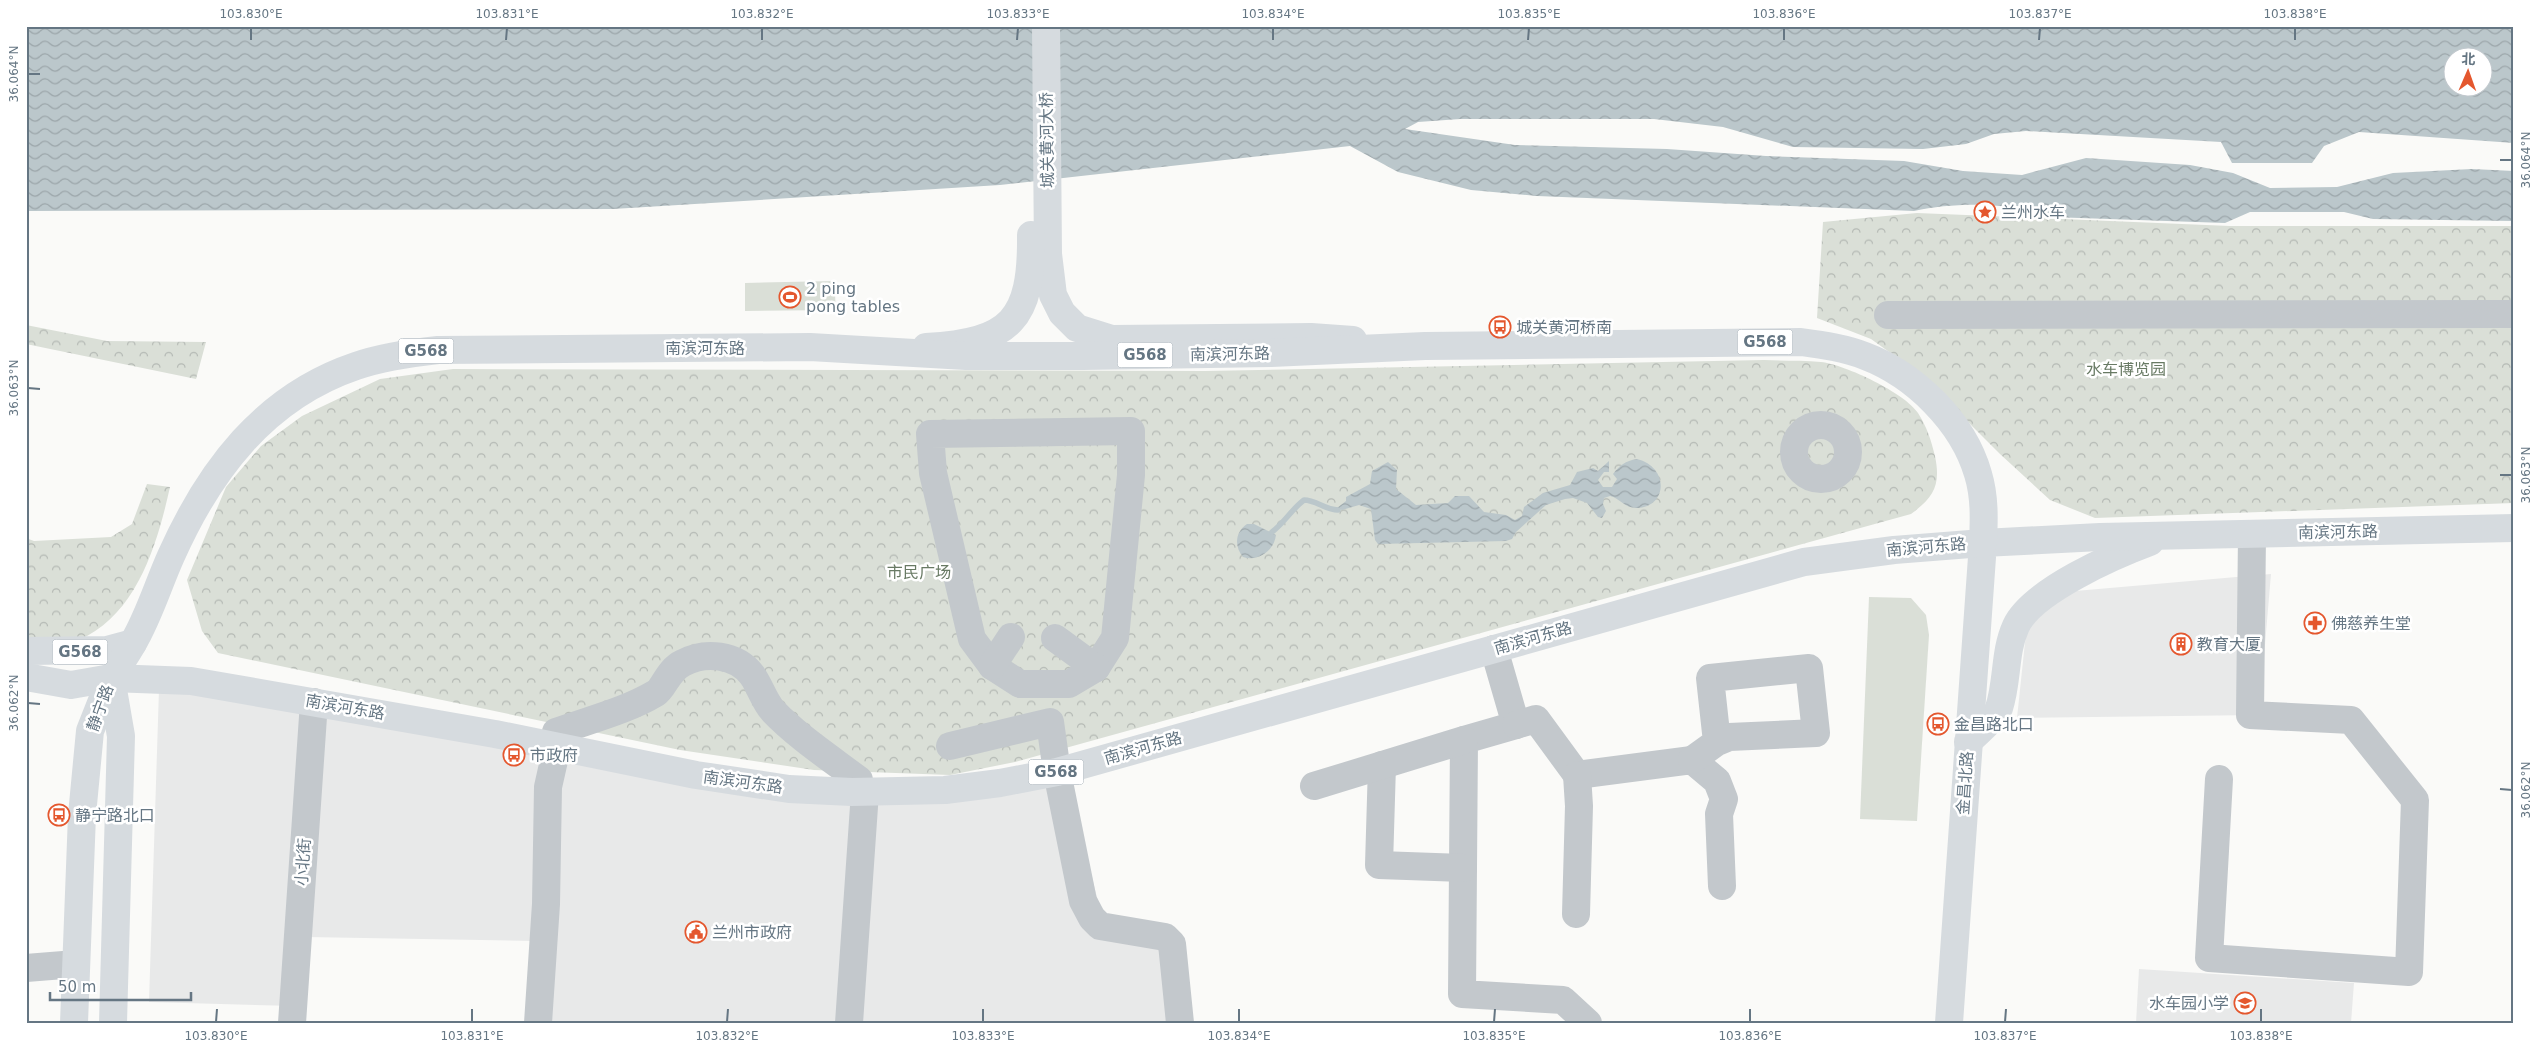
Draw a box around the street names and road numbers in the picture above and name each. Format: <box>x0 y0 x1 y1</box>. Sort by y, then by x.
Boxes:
street label: 城关黄河大桥 <box>1037 92 1057 188</box>
road number: G568 <box>1738 330 1792 354</box>
road number: G568 <box>398 338 454 364</box>
street label: 南滨河东路 <box>665 339 745 358</box>
road number: G568 <box>1118 342 1172 368</box>
street label: 南滨河东路 <box>1190 344 1270 364</box>
street label: 南滨河东路 <box>2298 522 2378 542</box>
street label: 南滨河东路 <box>1885 534 1967 560</box>
street label: 南滨河东路 <box>1492 618 1574 658</box>
road number: G568 <box>52 640 108 664</box>
street label: 静宁路 <box>83 682 117 734</box>
street label: 南滨河东路 <box>304 691 386 723</box>
street label: 南滨河东路 <box>1102 728 1184 768</box>
street label: 金昌北路 <box>1953 750 1977 816</box>
road number: G568 <box>1028 760 1084 784</box>
street label: 南滨河东路 <box>702 767 784 797</box>
street label: 小北街 <box>292 837 314 887</box>

